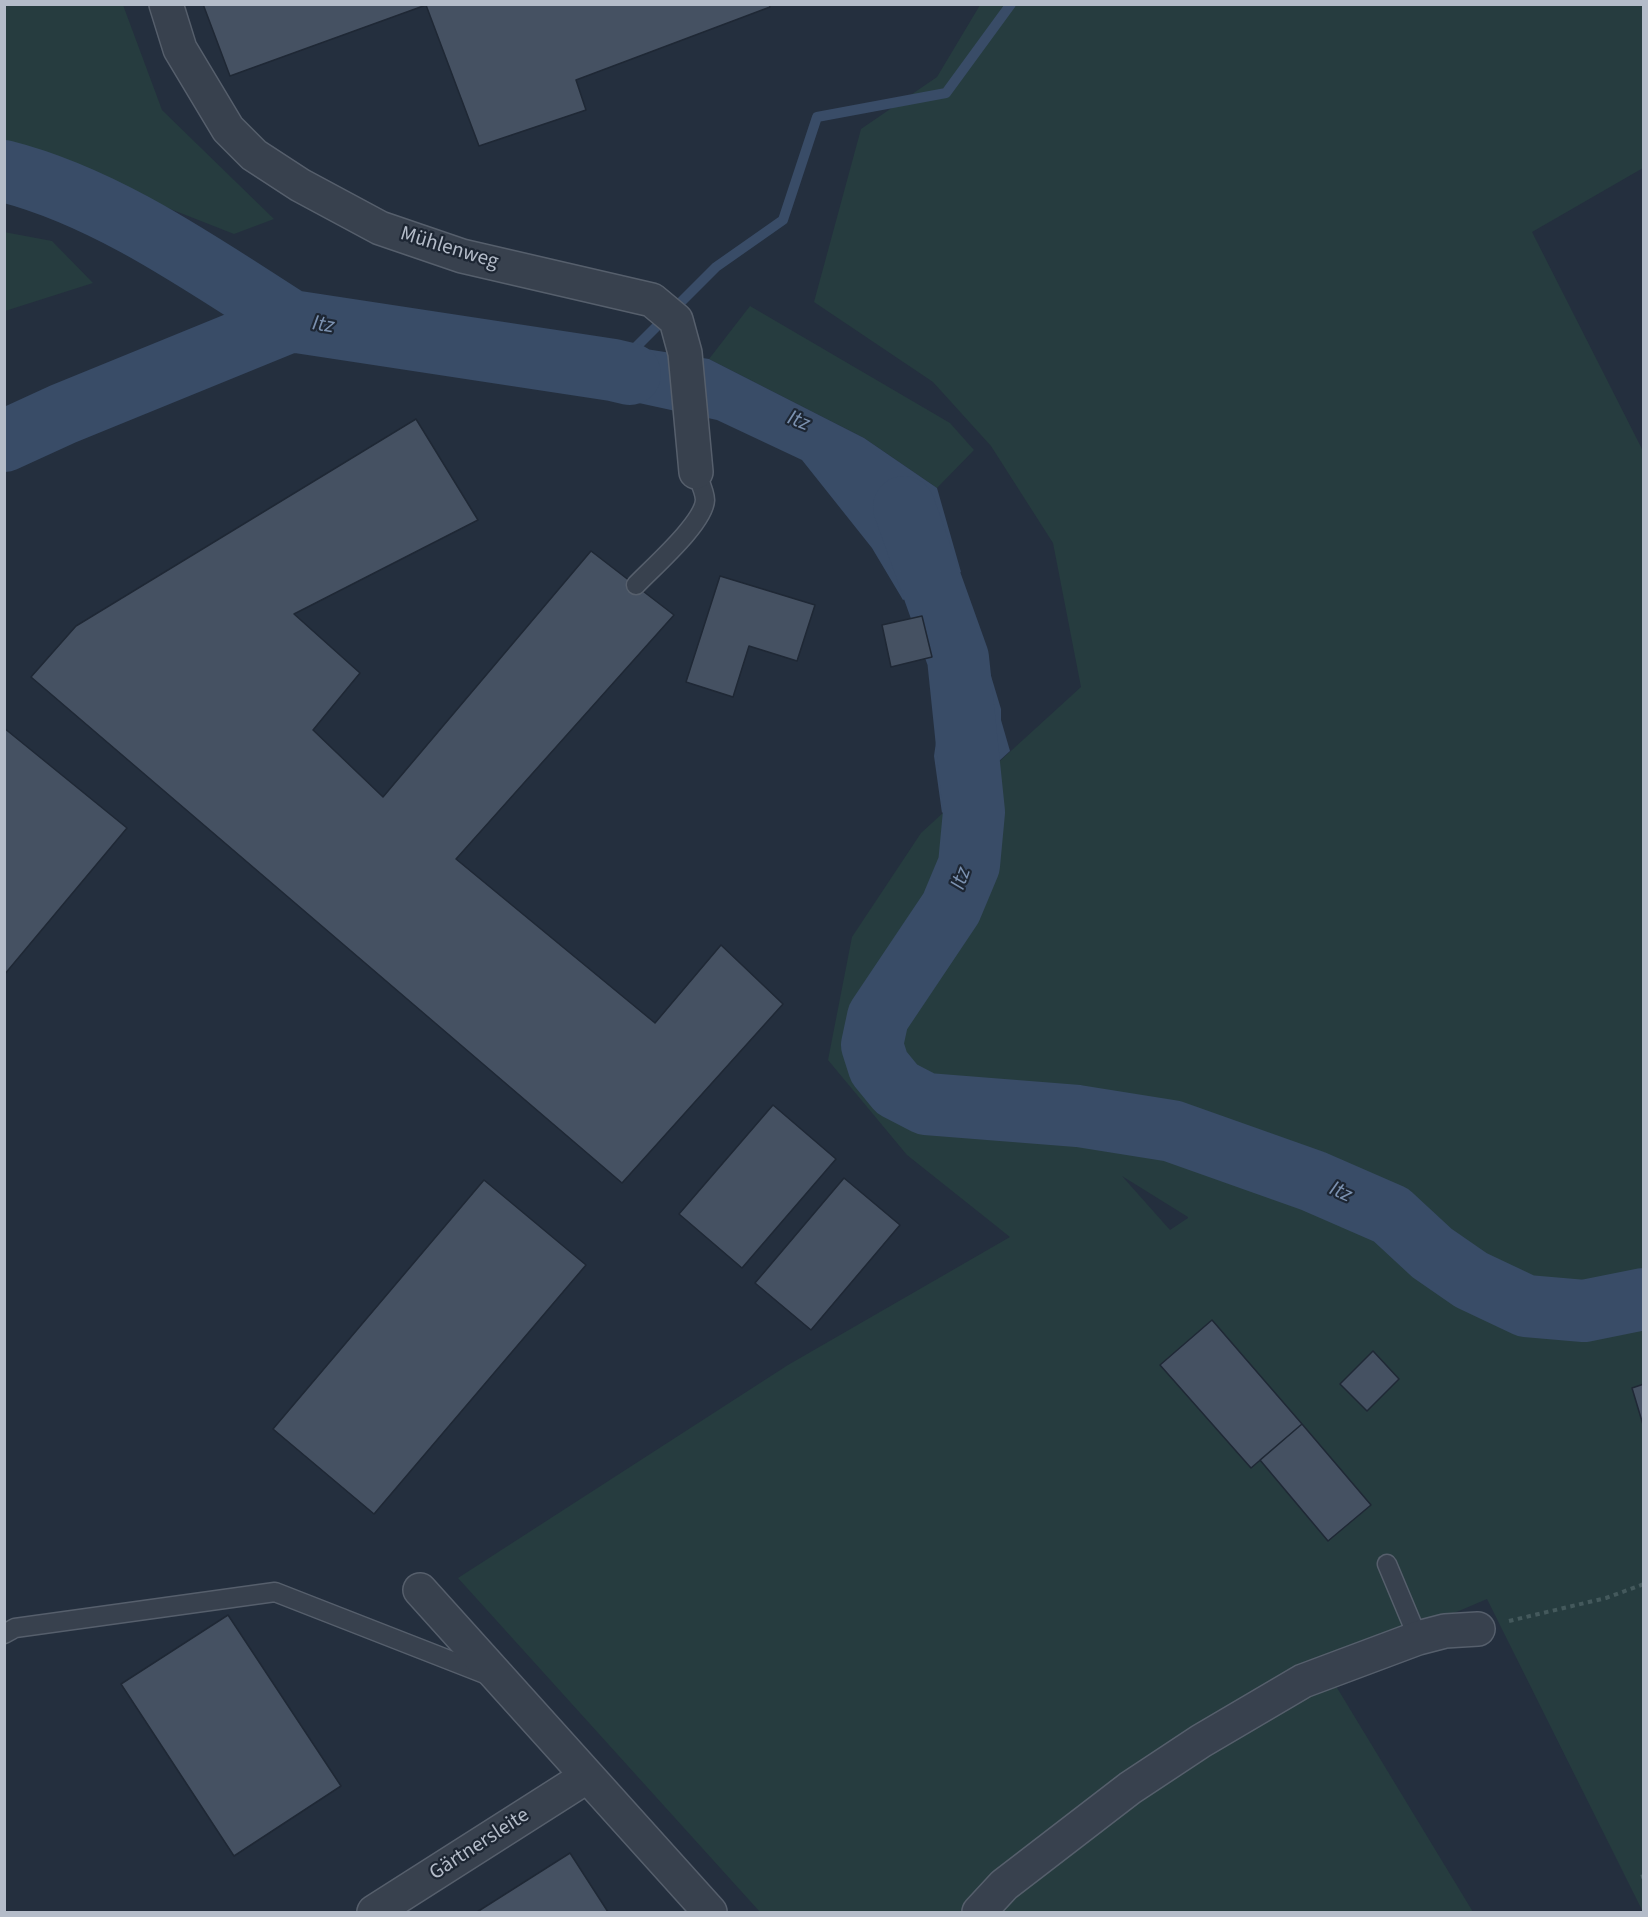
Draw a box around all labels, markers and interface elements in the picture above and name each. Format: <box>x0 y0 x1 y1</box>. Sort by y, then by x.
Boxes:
street label: Mühlenweg <box>397 222 501 276</box>
water label: Itz <box>310 311 336 341</box>
water label: Itz <box>783 406 813 438</box>
water label: Itz <box>946 864 978 894</box>
water label: Itz <box>1325 1177 1355 1209</box>
street label: Gärtnersleite <box>425 1803 535 1887</box>

